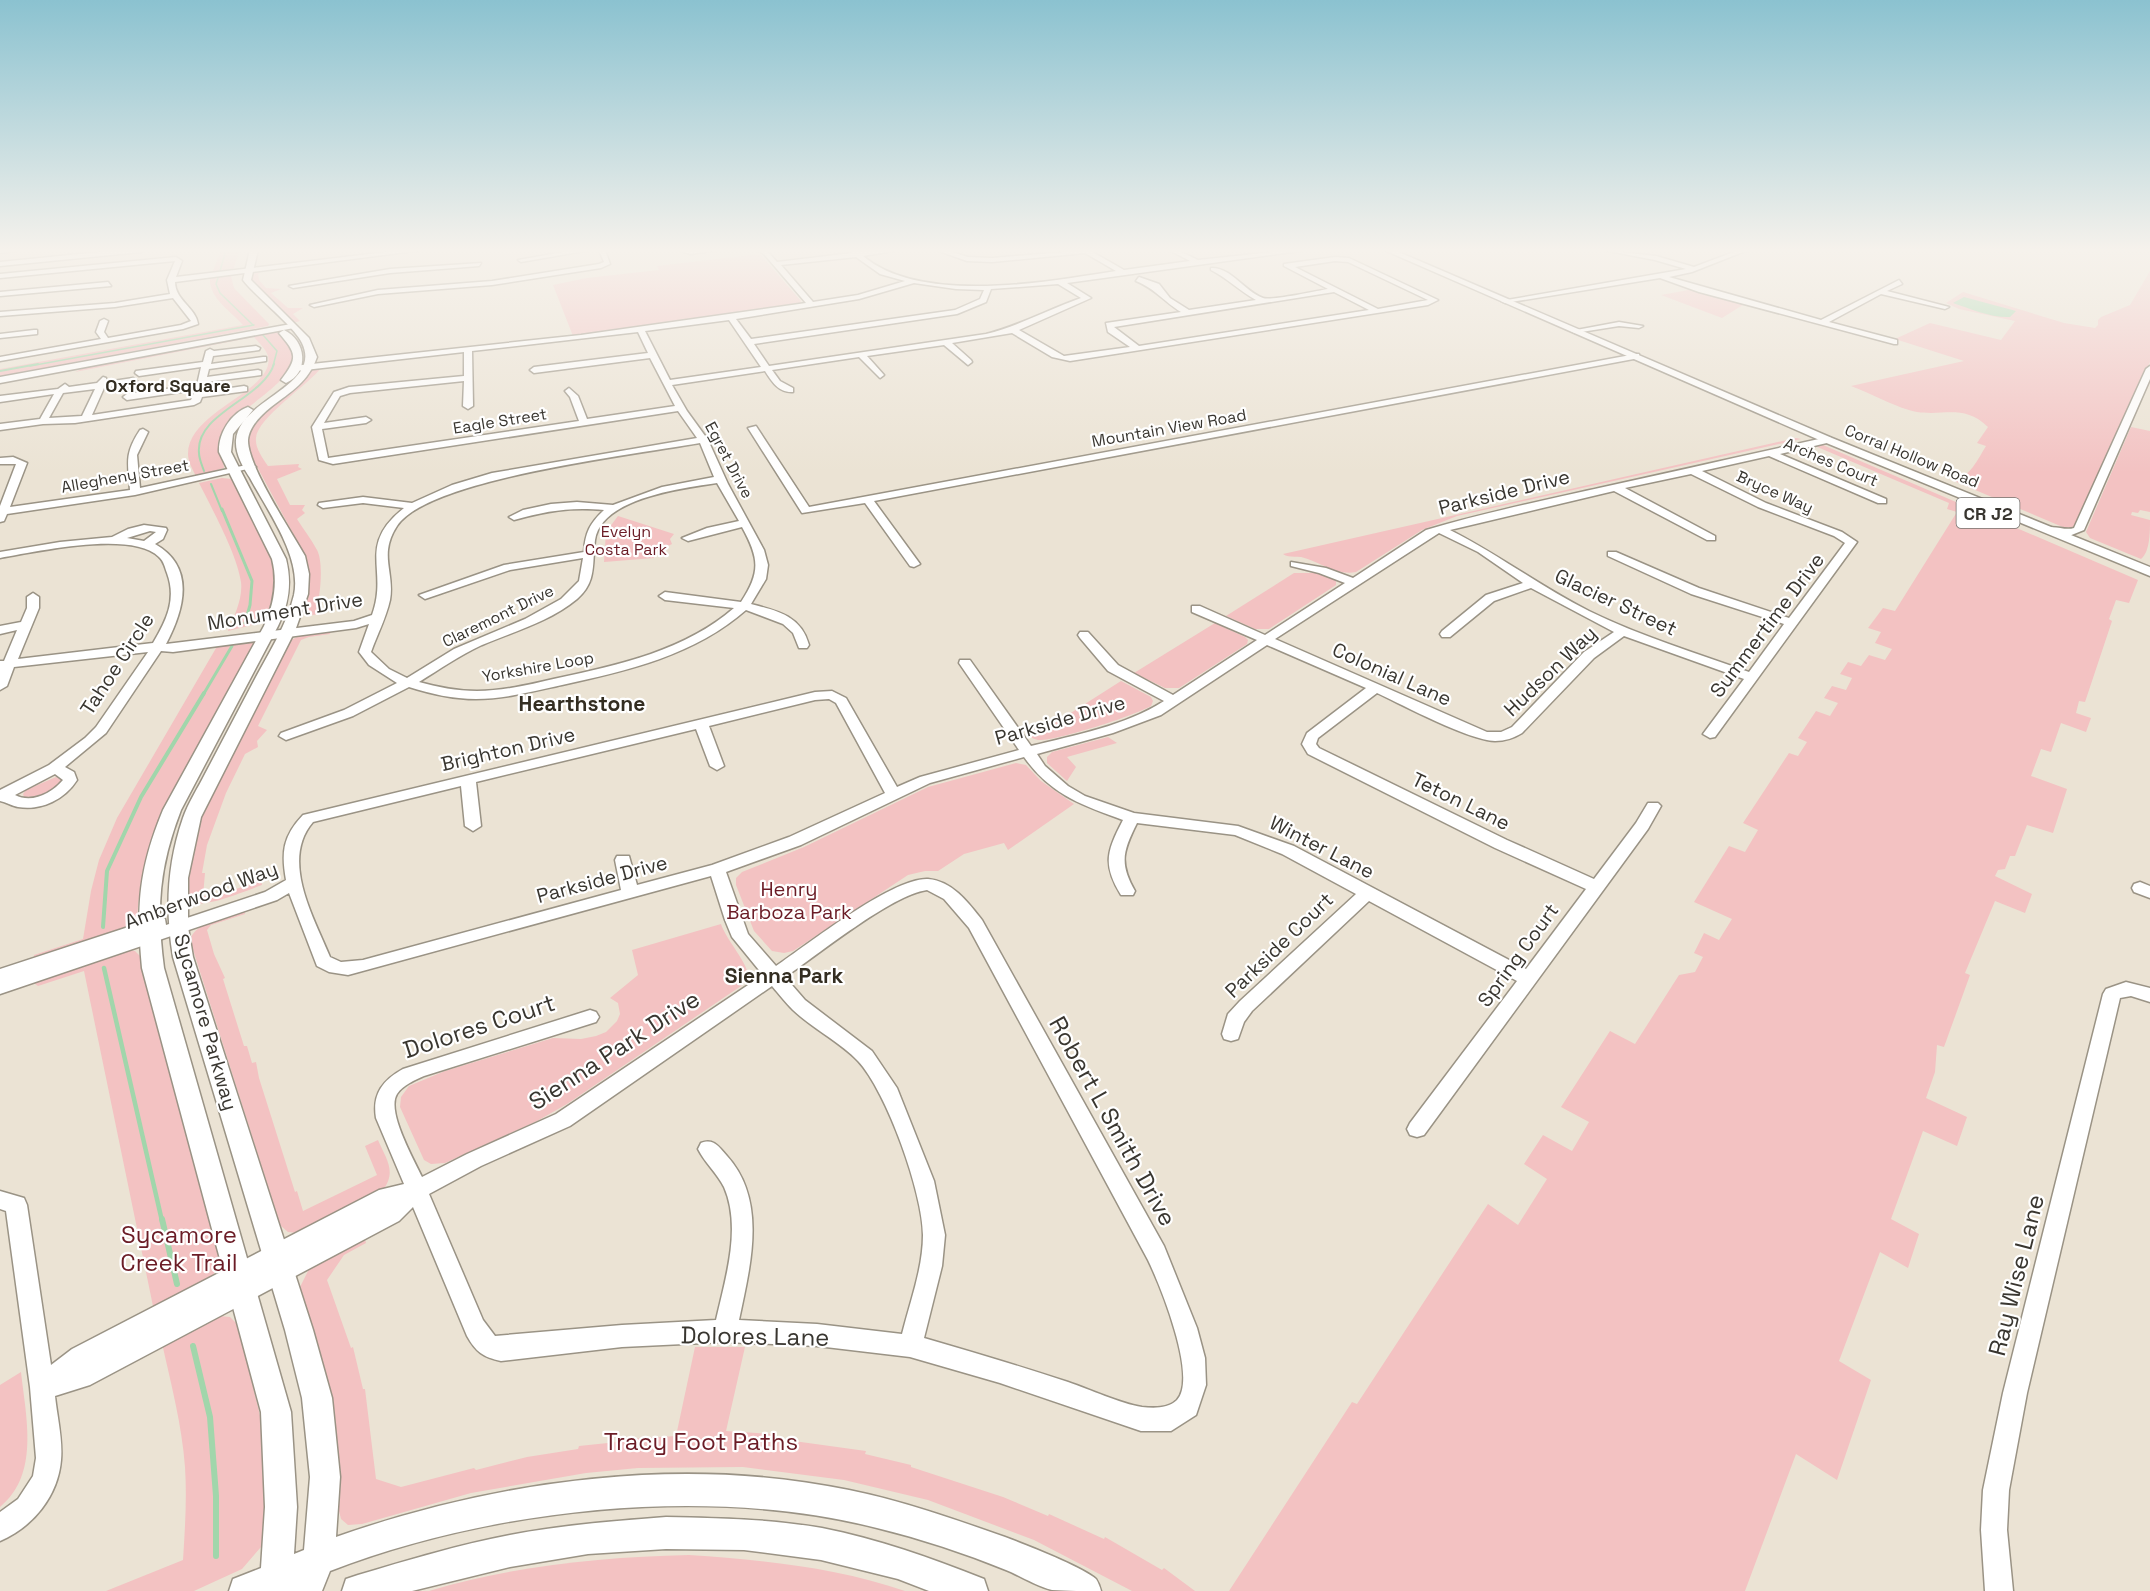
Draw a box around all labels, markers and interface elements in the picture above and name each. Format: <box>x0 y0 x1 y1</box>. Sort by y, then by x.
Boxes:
district label: Oxford Square <box>105 374 231 397</box>
street label: Eagle Street <box>452 403 548 439</box>
street label: Mountain View Road <box>1090 404 1248 452</box>
street label: Egret Drive <box>700 418 758 502</box>
street label: Corral Hollow Road <box>1842 419 1982 493</box>
street label: Arches Court <box>1781 433 1881 491</box>
street label: Allegheny Street <box>59 454 191 498</box>
street label: Parkside Drive <box>1436 463 1572 521</box>
street label: Bryce Way <box>1733 466 1817 518</box>
road number: CR J2 <box>1956 498 2020 528</box>
park label: Evelyn Costa Park <box>585 521 668 560</box>
street label: Summertime Drive <box>1704 548 1830 702</box>
street label: Glacier Street <box>1551 562 1681 642</box>
street label: Claremont Drive <box>439 580 557 652</box>
street label: Monument Drive <box>205 586 365 636</box>
street label: Tahoe Circle <box>74 608 160 720</box>
street label: Hudson Way <box>1498 620 1602 722</box>
street label: Colonial Lane <box>1328 636 1456 712</box>
street label: Yorkshire Loop <box>481 647 595 687</box>
street label: Parkside Drive <box>992 689 1128 751</box>
district label: Hearthstone <box>519 690 645 717</box>
street label: Brighton Drive <box>438 721 578 777</box>
street label: Teton Lane <box>1408 766 1514 836</box>
street label: Winter Lane <box>1265 809 1379 885</box>
street label: Parkside Drive <box>534 849 670 909</box>
street label: Amberwood Way <box>121 855 281 935</box>
park label: Henry Barboza Park <box>726 876 852 925</box>
street label: Parkside Court <box>1219 887 1339 1003</box>
street label: Spring Court <box>1472 898 1564 1012</box>
street label: Sycamore Parkway <box>168 931 244 1113</box>
district label: Sienna Park <box>725 962 843 989</box>
street label: Sienna Park Drive <box>523 983 705 1117</box>
street label: Dolores Court <box>399 987 559 1065</box>
street label: Robert L Smith Drive <box>1042 1011 1184 1231</box>
street label: Ray Wise Lane <box>1981 1191 2051 1359</box>
park label: Sycamore Creek Trail <box>120 1219 238 1278</box>
street label: Dolores Lane <box>680 1319 830 1353</box>
park label: Tracy Foot Paths <box>604 1426 798 1457</box>

